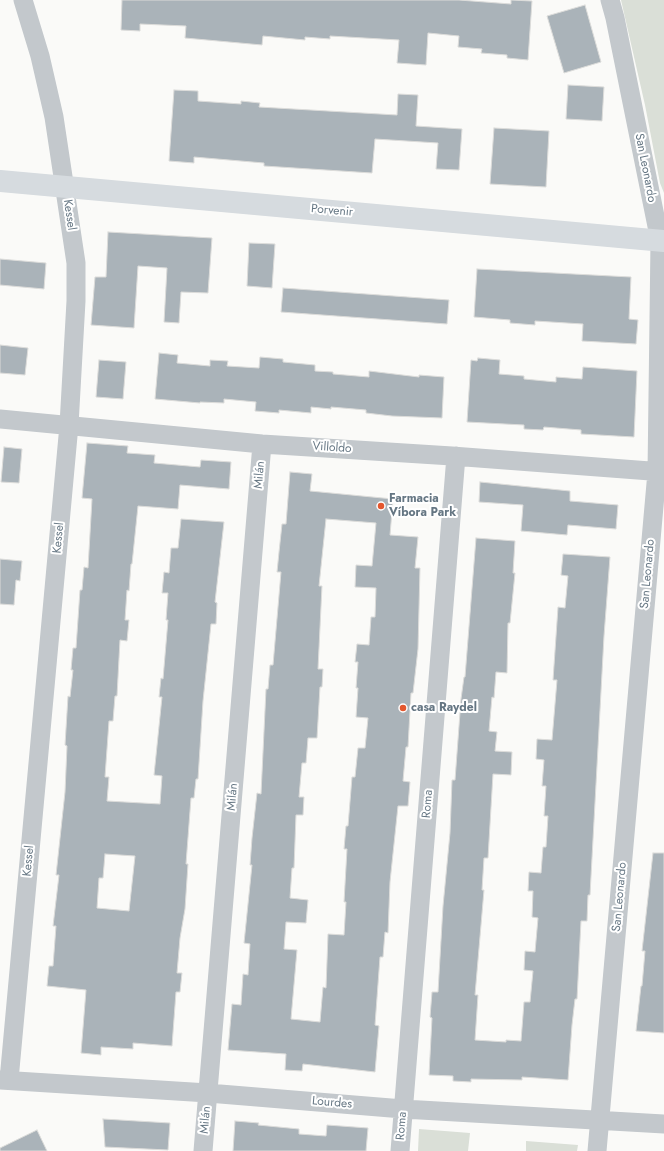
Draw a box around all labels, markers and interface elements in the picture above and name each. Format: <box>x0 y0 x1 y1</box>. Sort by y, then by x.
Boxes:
street label: San Leonardo <box>631 132 659 204</box>
street label: Kessel <box>60 199 78 231</box>
street label: Porvenir <box>310 202 354 220</box>
street label: Villoldo <box>312 439 352 457</box>
street label: Milán <box>252 461 268 489</box>
place label: Farmacia Víbora Park <box>389 492 456 520</box>
marker: Farmacia Víbora Park <box>376 501 386 511</box>
street label: Kessel <box>50 522 68 554</box>
street label: San Leonardo <box>638 539 658 609</box>
place label: casa Raydel <box>411 701 477 715</box>
marker: casa Raydel <box>398 703 408 713</box>
street label: Milán <box>225 783 241 811</box>
street label: Roma <box>420 789 436 819</box>
street label: Kessel <box>20 845 38 877</box>
street label: San Leonardo <box>610 862 630 932</box>
street label: Lourdes <box>311 1094 353 1112</box>
street label: Milán <box>198 1106 214 1134</box>
street label: Roma <box>394 1111 410 1141</box>

